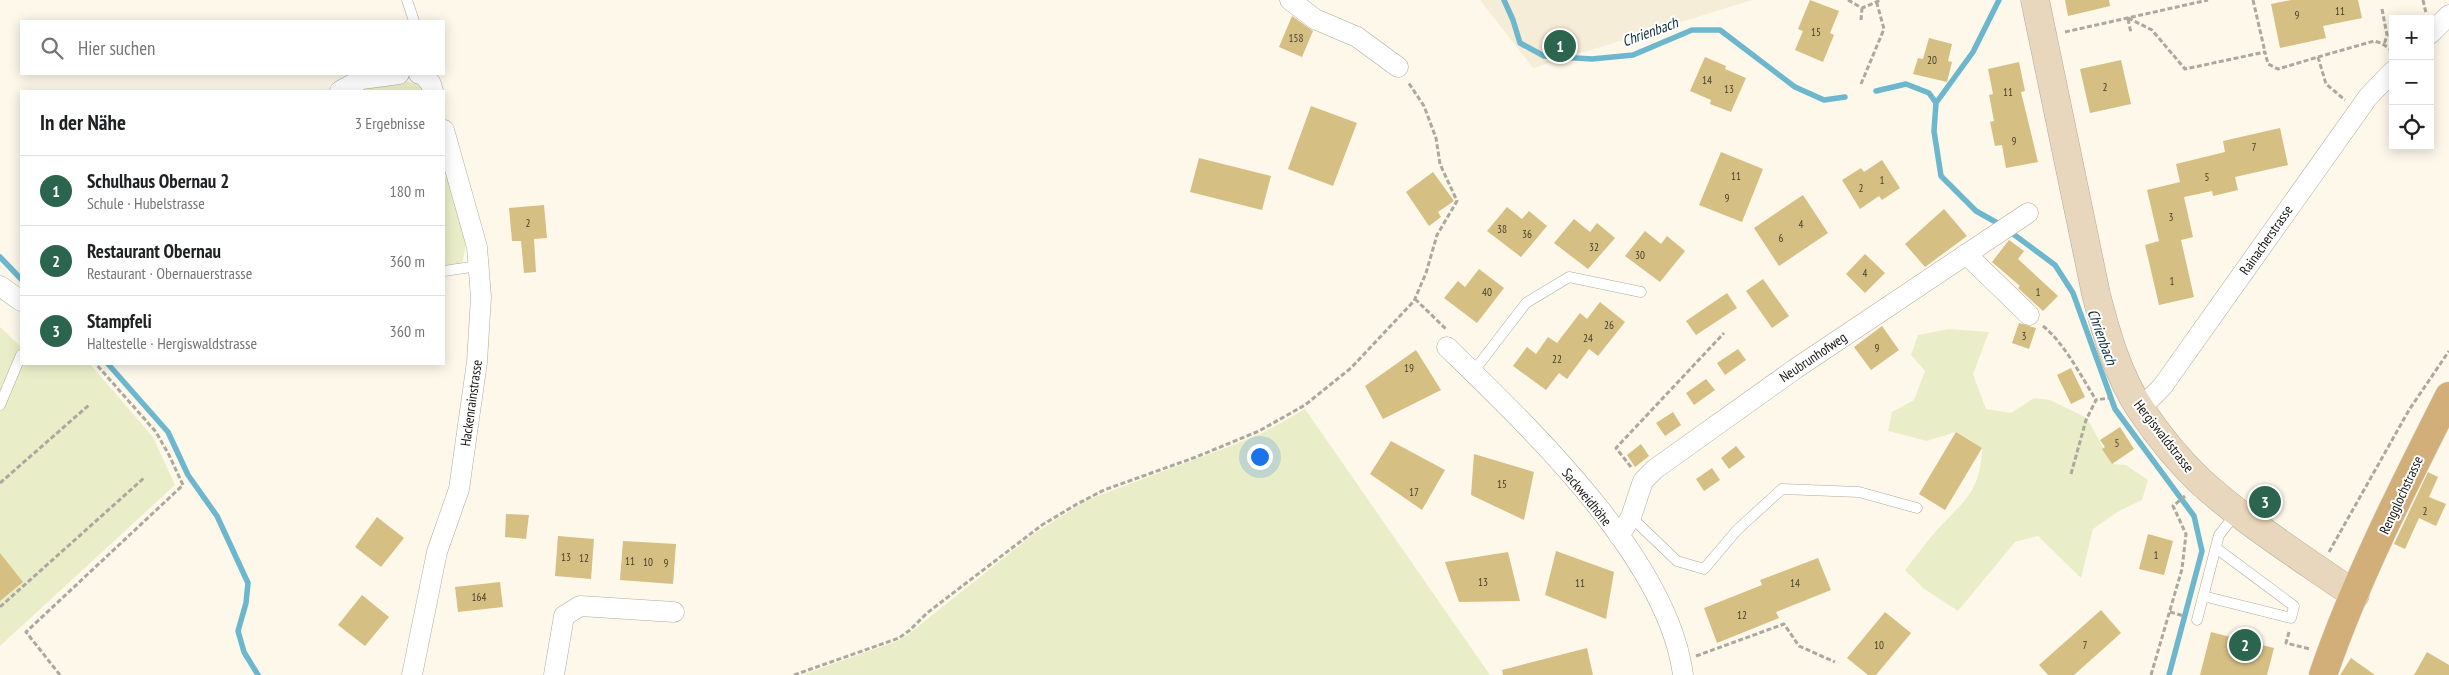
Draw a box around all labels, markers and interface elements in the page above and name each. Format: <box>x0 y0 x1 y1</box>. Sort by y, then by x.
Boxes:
house number: 11 <box>2335 4 2345 18</box>
house number: 9 <box>2295 8 2300 22</box>
water label: Chrienbach <box>1619 12 1682 50</box>
map controls <box>2389 15 2434 150</box>
button: + <box>2389 15 2434 60</box>
search box <box>20 20 445 75</box>
house number: 15 <box>1811 25 1821 39</box>
pin: 1 <box>1544 27 1576 65</box>
house number: 158 <box>1289 31 1303 45</box>
icon: search <box>38 34 66 62</box>
text: Hier suchen <box>78 36 155 60</box>
house number: 20 <box>1927 53 1937 67</box>
button: − <box>2389 60 2434 105</box>
house number: 14 <box>1702 73 1712 87</box>
house number: 2 <box>2103 80 2108 94</box>
house number: 13 <box>1724 82 1734 96</box>
house number: 11 <box>2003 85 2013 99</box>
button: locate <box>2389 105 2434 150</box>
text: In der Nähe <box>40 109 126 136</box>
text: 3 Ergebnisse <box>355 113 425 133</box>
house number: 9 <box>2012 134 2017 148</box>
house number: 7 <box>2252 140 2257 154</box>
text: Schulhaus Obernau 2 <box>87 169 229 193</box>
house number: 11 <box>1731 169 1741 183</box>
house number: 5 <box>2205 170 2210 184</box>
house number: 1 <box>1880 173 1885 187</box>
text: 1 <box>52 181 60 201</box>
text: 180 m <box>390 181 425 201</box>
house number: 2 <box>1859 181 1864 195</box>
house number: 9 <box>1725 191 1730 205</box>
text: Schule · Hubelstrasse <box>87 193 205 213</box>
street label: Rainacherstrasse <box>2235 201 2297 278</box>
house number: 3 <box>2169 210 2174 224</box>
house number: 2 <box>526 216 531 230</box>
house number: 4 <box>1799 217 1804 231</box>
house number: 38 <box>1497 222 1507 236</box>
house number: 36 <box>1522 227 1532 241</box>
house number: 6 <box>1779 231 1784 245</box>
text: Restaurant Obernau <box>87 239 221 263</box>
house number: 32 <box>1589 240 1599 254</box>
house number: 30 <box>1635 248 1645 262</box>
text: 2 <box>52 251 60 271</box>
text: 360 m <box>390 251 425 271</box>
text: Restaurant · Obernauerstrasse <box>87 263 252 283</box>
house number: 4 <box>1863 266 1868 280</box>
house number: 1 <box>2170 274 2175 288</box>
house number: 40 <box>1482 285 1492 299</box>
house number: 1 <box>2036 285 2041 299</box>
water label: Chrienbach <box>2084 306 2122 369</box>
text: Stampfeli <box>87 309 152 333</box>
house number: 26 <box>1604 318 1614 332</box>
text: 3 <box>52 321 60 341</box>
text: 360 m <box>390 321 425 341</box>
street label: Neubrunhofweg <box>1776 328 1850 386</box>
house number: 3 <box>2022 329 2027 343</box>
house number: 24 <box>1583 331 1593 345</box>
text: Haltestelle · Hergiswaldstrasse <box>87 333 257 353</box>
house number: 9 <box>1875 341 1880 355</box>
house number: 22 <box>1552 352 1562 366</box>
street label: Hackenrainstrasse <box>456 358 486 447</box>
house number: 19 <box>1404 361 1414 375</box>
street label: Hergiswaldstrasse <box>2130 396 2198 476</box>
house number: 5 <box>2115 436 2120 450</box>
your location <box>1247 444 1273 470</box>
street label: Rengglochstrasse <box>2375 453 2427 537</box>
street label: Sackweidhöhe <box>1558 464 1616 530</box>
house number: 15 <box>1497 477 1507 491</box>
pin: 3 <box>2249 483 2281 521</box>
house number: 17 <box>1409 485 1419 499</box>
house number: 2 <box>2423 504 2428 518</box>
house number: 1 <box>2154 548 2159 562</box>
house number: 13 <box>561 550 571 564</box>
house number: 12 <box>579 551 589 565</box>
house number: 11 <box>625 554 635 568</box>
house number: 10 <box>643 555 653 569</box>
house number: 9 <box>664 556 669 570</box>
house number: 13 <box>1478 575 1488 589</box>
house number: 11 <box>1575 576 1585 590</box>
house number: 14 <box>1790 576 1800 590</box>
house number: 164 <box>472 590 486 604</box>
house number: 12 <box>1737 608 1747 622</box>
pin: 2 <box>2229 626 2261 664</box>
house number: 10 <box>1874 638 1884 652</box>
house number: 7 <box>2083 638 2088 652</box>

